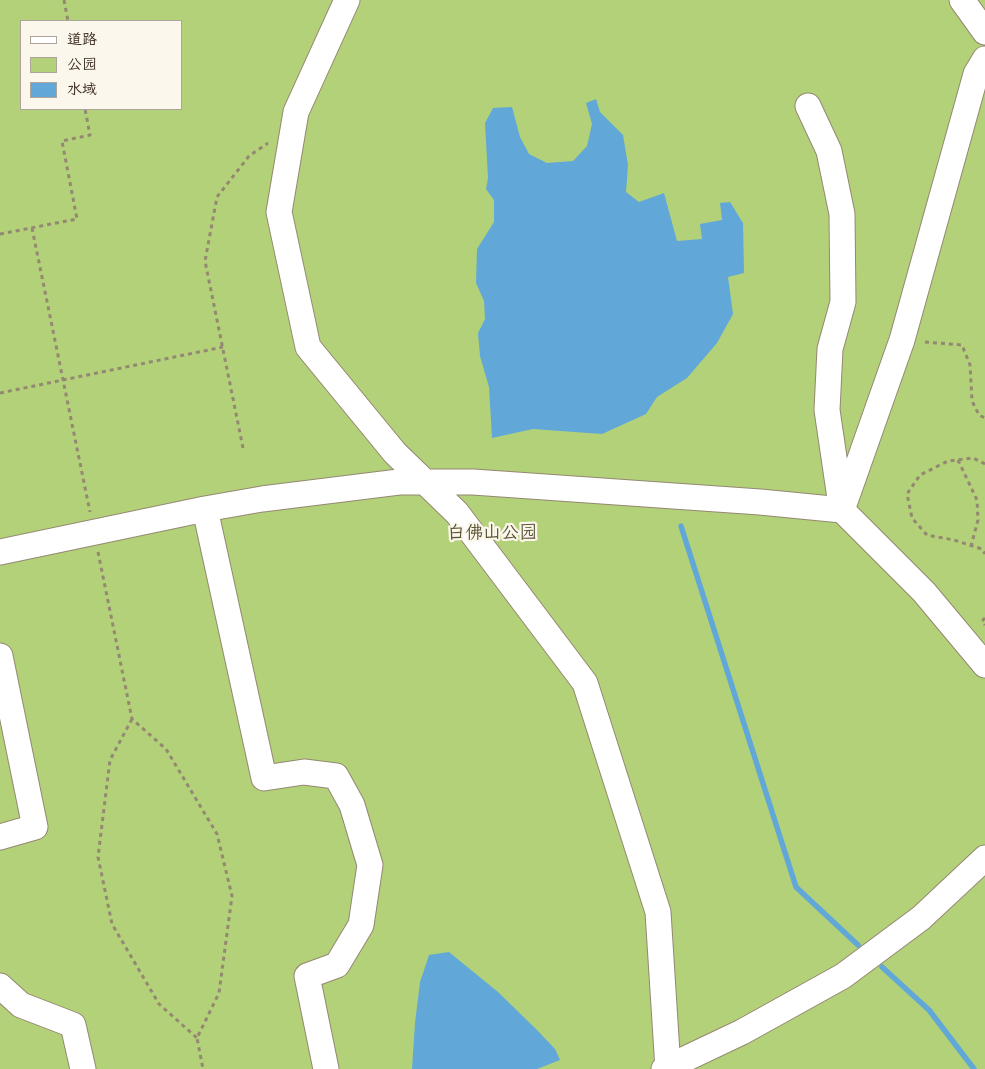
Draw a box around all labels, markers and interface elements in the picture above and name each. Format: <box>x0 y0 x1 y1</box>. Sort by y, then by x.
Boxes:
legend <box>20 20 182 110</box>
text: 道路 <box>67 30 97 50</box>
text: 公园 <box>67 55 97 75</box>
text: 水域 <box>67 80 97 100</box>
park label: 白佛山公园 <box>447 523 537 545</box>

